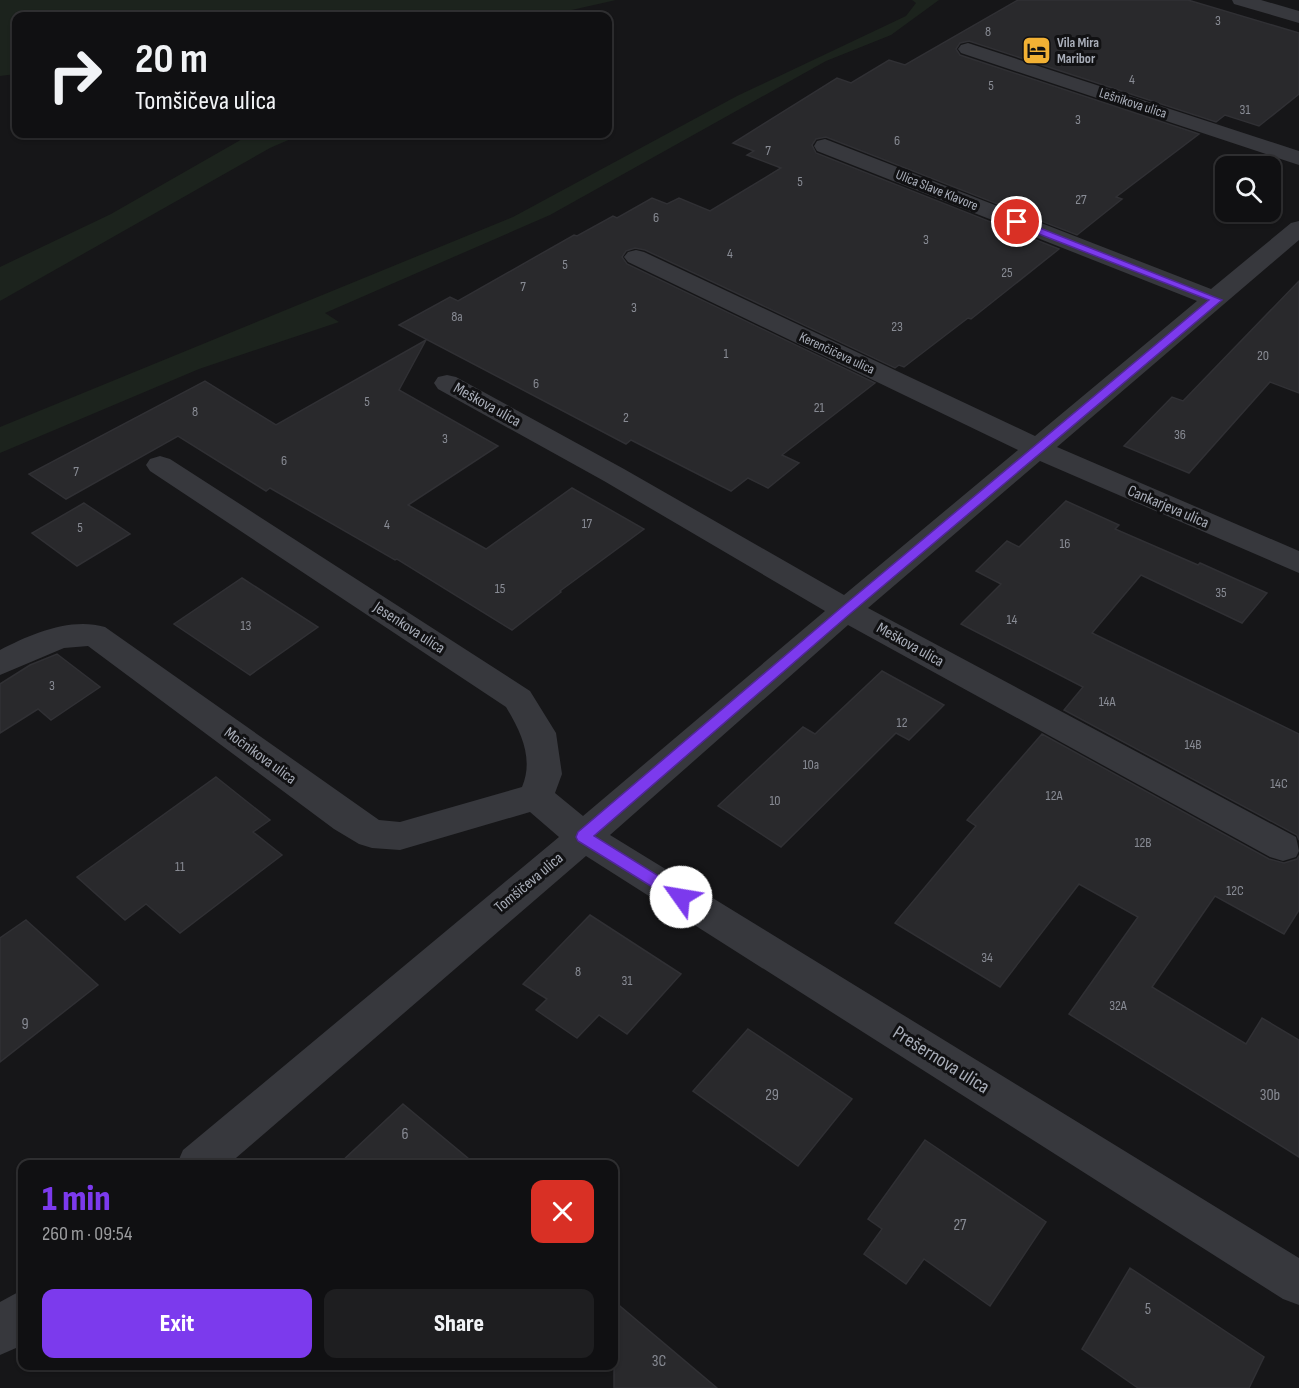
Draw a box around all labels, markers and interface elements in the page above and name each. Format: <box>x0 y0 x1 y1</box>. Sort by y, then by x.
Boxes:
house number: 3 <box>1215 12 1221 29</box>
house number: 8 <box>985 23 991 40</box>
text: 20 m <box>135 34 208 85</box>
hotel icon: Vila Mira Maribor <box>1020 34 1052 66</box>
place label: Vila Mira Maribor <box>1057 34 1099 67</box>
icon: right <box>36 36 114 114</box>
house number: 4 <box>1129 71 1135 88</box>
house number: 5 <box>988 77 994 94</box>
street label: Lešnikova ulica <box>1097 84 1169 122</box>
text: Tomšičeva ulica <box>135 85 276 117</box>
house number: 31 <box>1240 101 1250 118</box>
house number: 3 <box>1075 111 1081 128</box>
house number: 6 <box>894 132 900 149</box>
house number: 7 <box>765 142 771 159</box>
map controls <box>1215 156 1281 222</box>
button: search <box>1215 156 1281 222</box>
street label: Ulica Slave Klavore <box>893 166 981 214</box>
house number: 5 <box>797 173 803 190</box>
house number: 27 <box>1075 191 1087 208</box>
pin <box>991 196 1042 247</box>
icon: arrive <box>1000 205 1033 238</box>
house number: 6 <box>653 209 659 226</box>
house number: 3 <box>923 231 929 248</box>
house number: 4 <box>727 245 733 262</box>
house number: 5 <box>562 256 568 273</box>
house number: 25 <box>1001 264 1013 281</box>
house number: 7 <box>520 278 526 295</box>
house number: 3 <box>631 299 637 316</box>
house number: 8a <box>451 308 463 325</box>
house number: 23 <box>891 318 903 335</box>
street label: Kerenčičeva ulica <box>797 328 877 378</box>
house number: 1 <box>724 345 729 362</box>
house number: 20 <box>1257 347 1269 364</box>
house number: 6 <box>533 375 539 392</box>
street label: Meškova ulica <box>450 379 524 431</box>
house number: 5 <box>364 393 370 410</box>
house number: 21 <box>814 399 824 416</box>
house number: 8 <box>192 403 198 420</box>
house number: 2 <box>623 409 629 426</box>
house number: 36 <box>1174 426 1186 443</box>
house number: 3 <box>442 430 448 447</box>
house number: 6 <box>281 452 287 469</box>
house number: 7 <box>73 463 79 480</box>
street label: Cankarjeva ulica <box>1124 481 1212 533</box>
house number: 17 <box>582 515 593 532</box>
house number: 4 <box>384 516 390 533</box>
house number: 5 <box>77 519 83 536</box>
house number: 16 <box>1059 535 1071 552</box>
house number: 15 <box>495 580 506 597</box>
house number: 35 <box>1215 584 1227 601</box>
street label: Jesenkova ulica <box>369 597 448 658</box>
house number: 14 <box>1007 611 1018 628</box>
house number: 13 <box>241 617 252 634</box>
street label: Meškova ulica <box>873 619 947 671</box>
house number: 3 <box>49 677 55 694</box>
house number: 14A <box>1099 693 1116 710</box>
house number: 12 <box>897 714 908 731</box>
street label: Močnikova ulica <box>220 723 300 789</box>
house number: 14B <box>1185 736 1201 753</box>
house number: 10a <box>803 756 819 773</box>
house number: 14C <box>1270 775 1288 792</box>
house number: 12A <box>1046 787 1063 804</box>
house number: 10 <box>769 792 781 809</box>
house number: 12B <box>1134 834 1152 851</box>
street label: Tomšičeva ulica <box>491 849 567 917</box>
house number: 11 <box>175 858 185 875</box>
position arrow <box>649 865 713 929</box>
house number: 12C <box>1226 882 1244 899</box>
house number: 34 <box>981 949 993 966</box>
house number: 8 <box>575 963 581 980</box>
house number: 31 <box>622 972 632 989</box>
house number: 32A <box>1109 997 1128 1014</box>
house number: 9 <box>21 1015 29 1034</box>
street label: Prešernova ulica <box>888 1021 994 1099</box>
house number: 29 <box>765 1086 779 1105</box>
house number: 30b <box>1260 1086 1280 1105</box>
house number: 6 <box>401 1125 409 1144</box>
text: 1 min <box>42 1178 110 1221</box>
button: close <box>531 1180 594 1243</box>
house number: 27 <box>953 1216 967 1235</box>
text: 260 m · 09:54 <box>42 1222 132 1246</box>
button: Exit <box>42 1289 312 1358</box>
button: Share <box>324 1289 594 1358</box>
house number: 5 <box>1145 1300 1151 1319</box>
house number: 3C <box>652 1352 666 1371</box>

